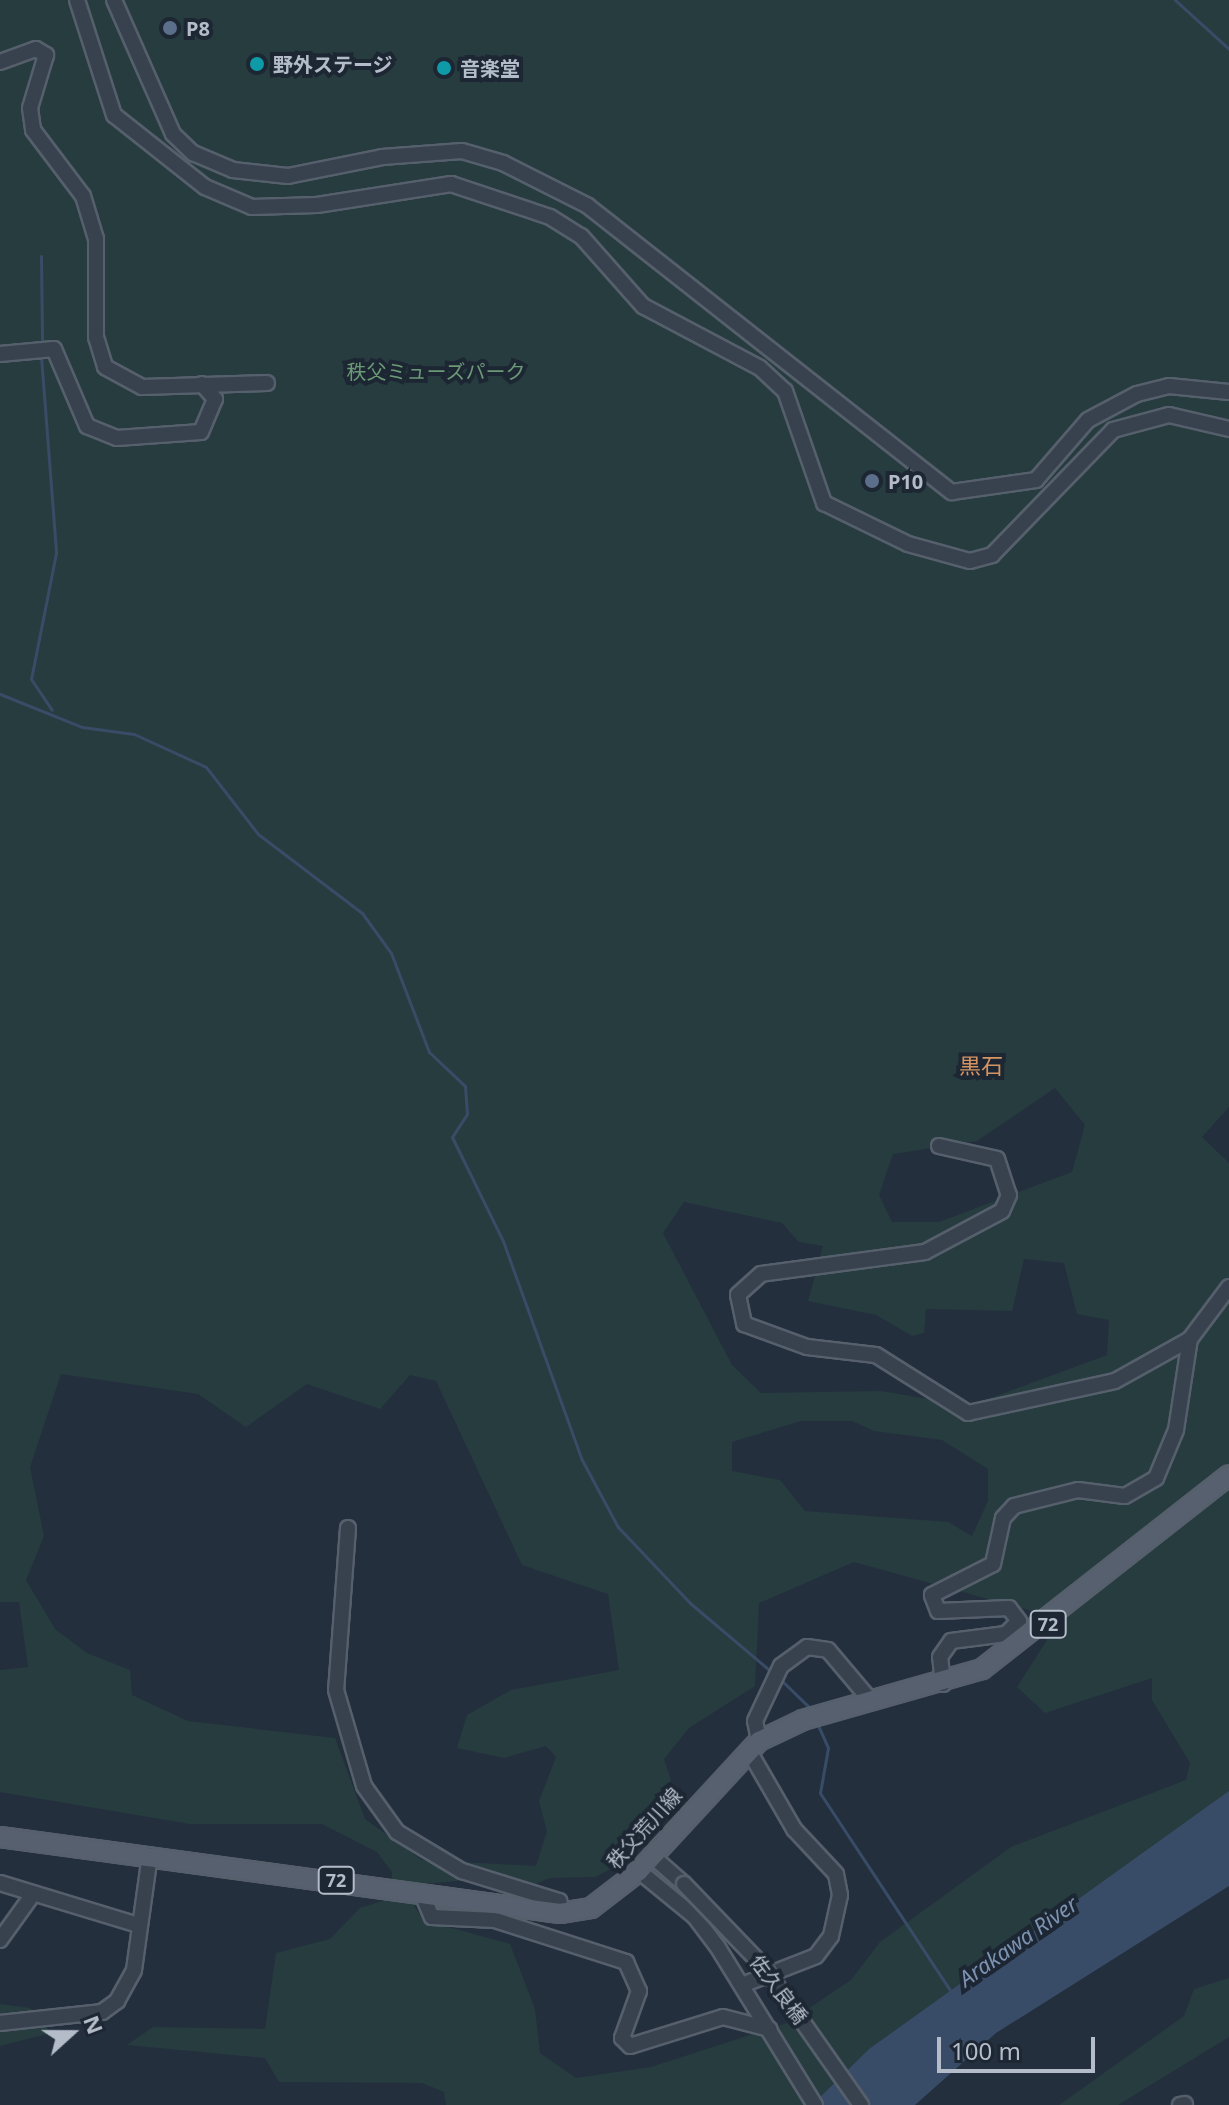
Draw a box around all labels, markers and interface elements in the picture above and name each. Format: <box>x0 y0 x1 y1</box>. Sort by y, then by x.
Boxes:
place label: P8 <box>186 16 210 40</box>
marker: P8 <box>161 19 179 37</box>
place label: 野外ステージ <box>273 52 393 76</box>
marker: 野外ステージ <box>248 55 266 73</box>
place label: 音楽堂 <box>460 56 520 80</box>
marker: 音楽堂 <box>435 59 453 77</box>
park label: 秩父ミューズパーク <box>346 359 526 383</box>
place label: P10 <box>888 469 923 493</box>
marker: P10 <box>863 472 881 490</box>
district label: 黒石 <box>959 1053 1003 1079</box>
road number: 72 <box>1028 1610 1068 1638</box>
street label: 秩父荒川線 <box>602 1783 686 1873</box>
road number: 72 <box>316 1866 356 1894</box>
water label: Arakawa River <box>954 1890 1082 1992</box>
street label: 佐久良橋 <box>745 1950 813 2028</box>
north arrow <box>32 1993 112 2073</box>
text: N <box>77 2011 112 2038</box>
scale bar <box>941 2021 1099 2071</box>
text: 100 m <box>951 2034 1021 2067</box>

